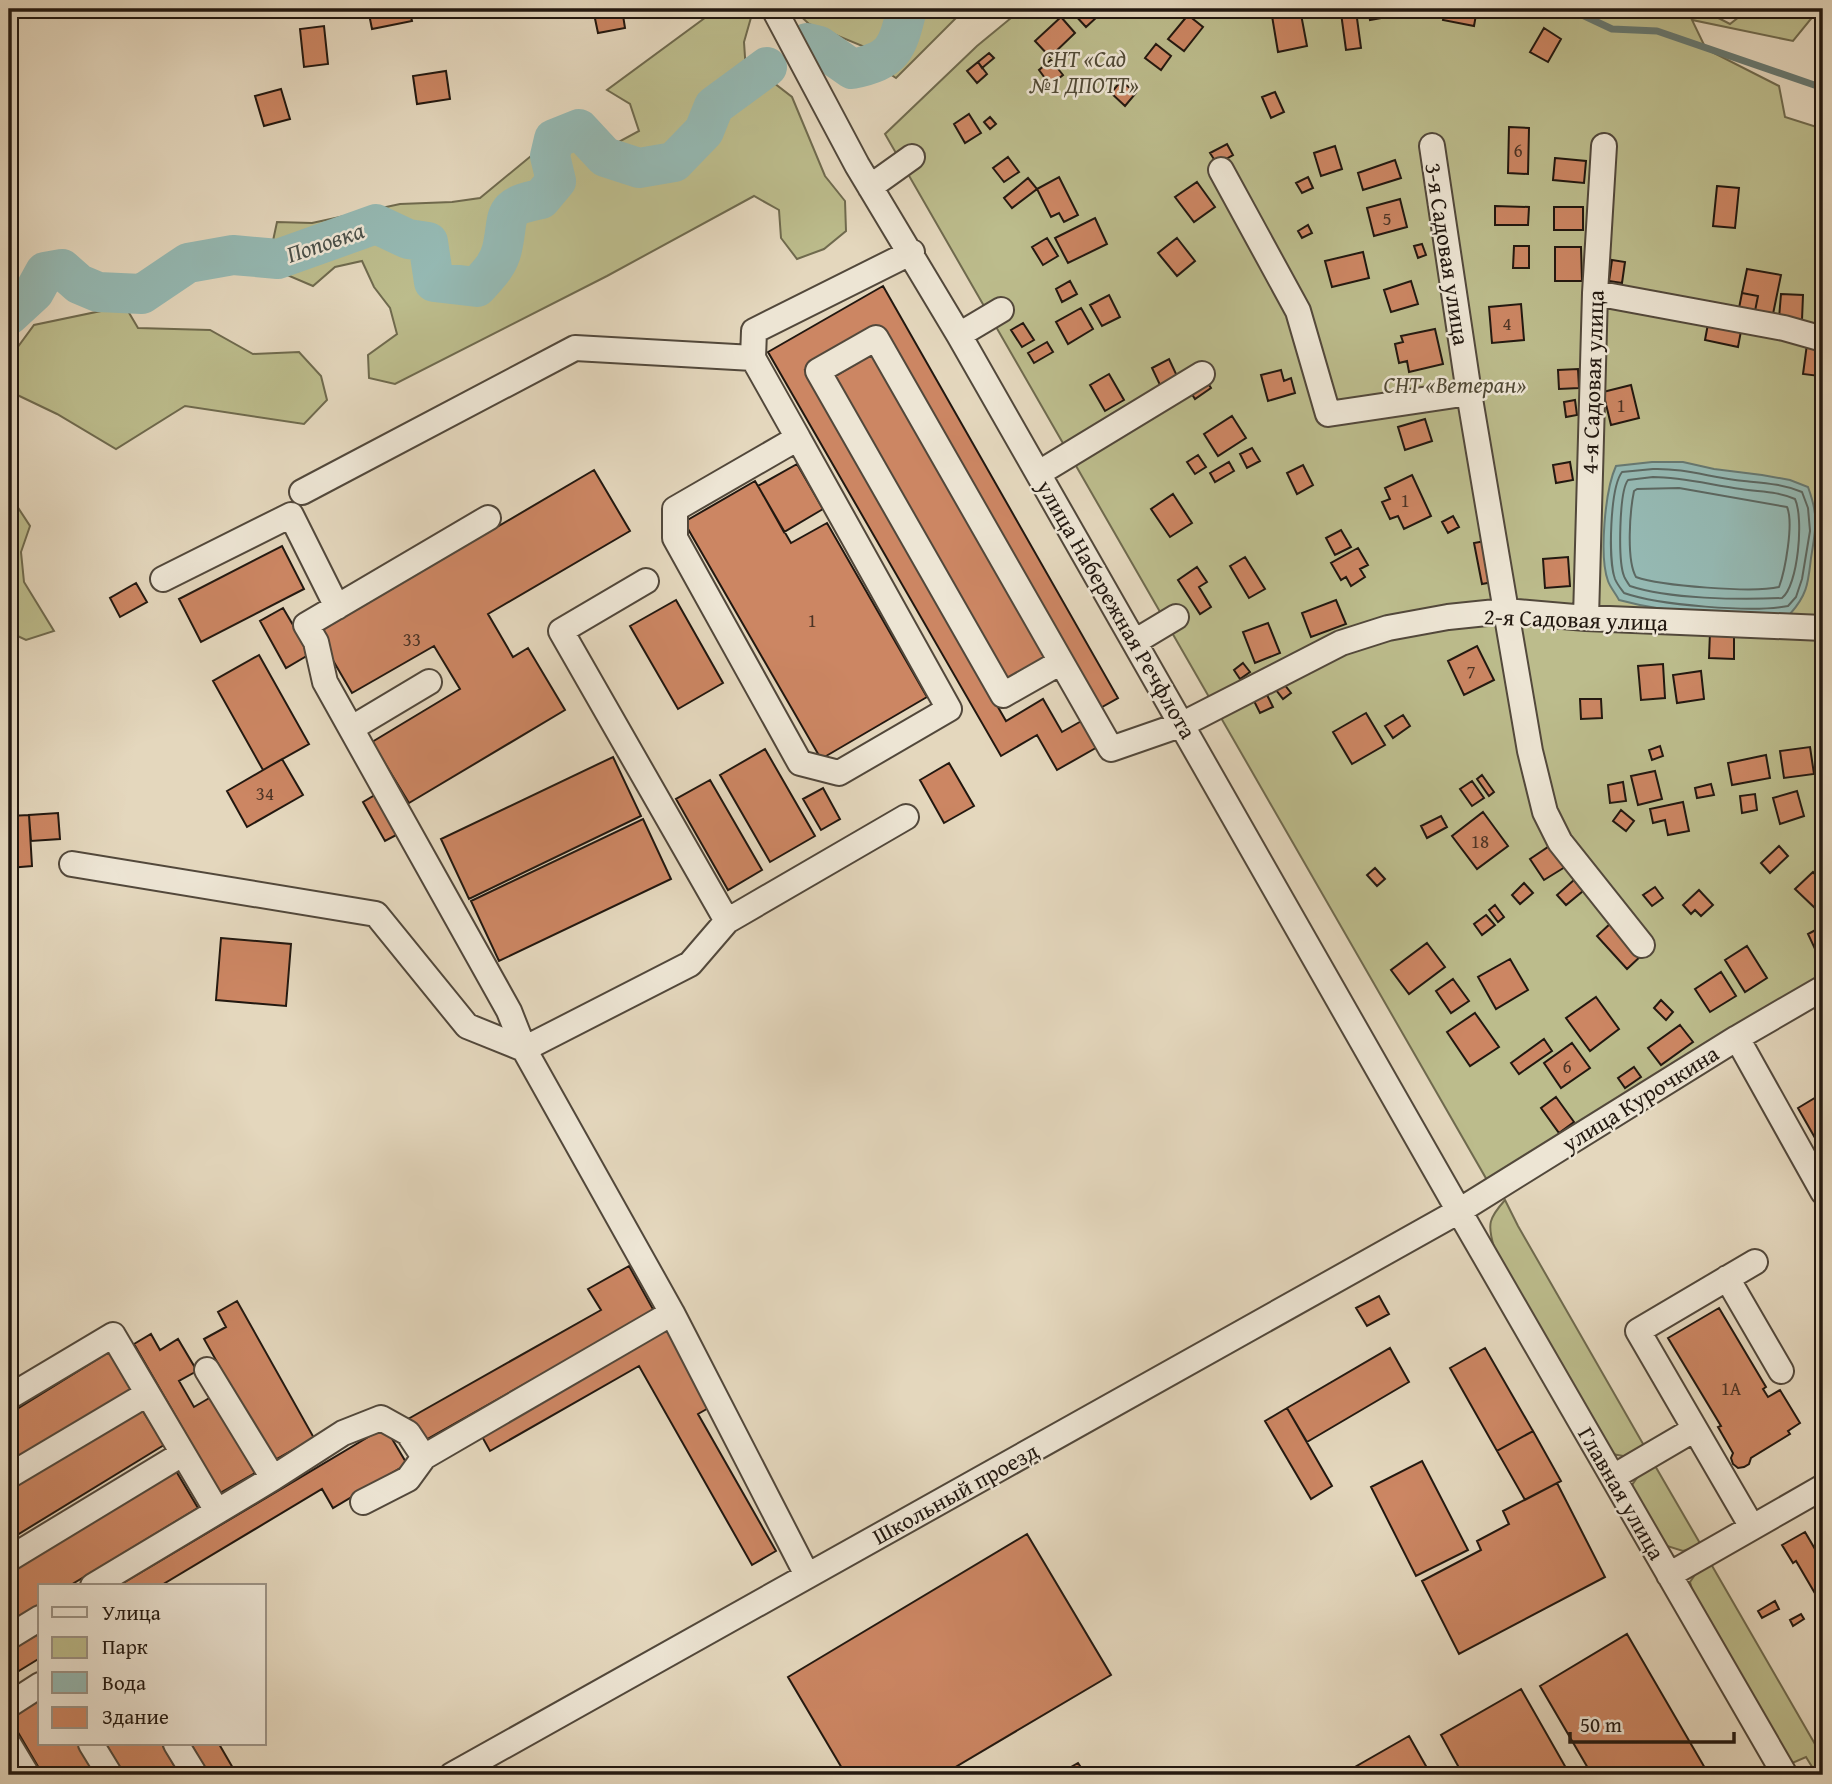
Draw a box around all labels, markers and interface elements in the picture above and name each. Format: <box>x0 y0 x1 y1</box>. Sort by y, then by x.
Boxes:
park label: СНТ «Сад №1 ДПОТТ» <box>1028 42 1139 101</box>
house number: 6 <box>1513 136 1523 164</box>
street label: 3-я Садовая улица <box>1417 160 1479 348</box>
house number: 5 <box>1382 204 1392 232</box>
water label: Поповка <box>281 212 369 272</box>
street label: 4-я Садовая улица <box>1572 289 1612 475</box>
house number: 4 <box>1502 309 1512 337</box>
park label: СНТ «Ветеран» <box>1384 368 1526 401</box>
house number: 1 <box>1616 391 1626 419</box>
street label: улица Набережная Речфлота <box>1029 472 1205 745</box>
house number: 1 <box>1400 486 1410 514</box>
street label: 2-я Садовая улица <box>1483 599 1669 639</box>
house number: 1 <box>807 606 817 634</box>
house number: 33 <box>403 625 421 653</box>
house number: 7 <box>1466 657 1476 685</box>
house number: 34 <box>256 779 274 807</box>
house number: 18 <box>1471 827 1489 855</box>
street label: улица Курочкина <box>1554 1036 1725 1160</box>
house number: 6 <box>1562 1052 1572 1080</box>
house number: 1А <box>1721 1374 1742 1402</box>
street label: Главная улица <box>1570 1420 1674 1566</box>
street label: Школьный проезд <box>866 1433 1044 1552</box>
legend <box>38 1584 266 1746</box>
text: Улица <box>102 1597 161 1628</box>
text: Парк <box>102 1631 148 1662</box>
text: Вода <box>102 1667 146 1698</box>
scale bar <box>1570 1700 1734 1744</box>
text: Здание <box>102 1701 169 1732</box>
text: 50 m <box>1580 1709 1622 1740</box>

